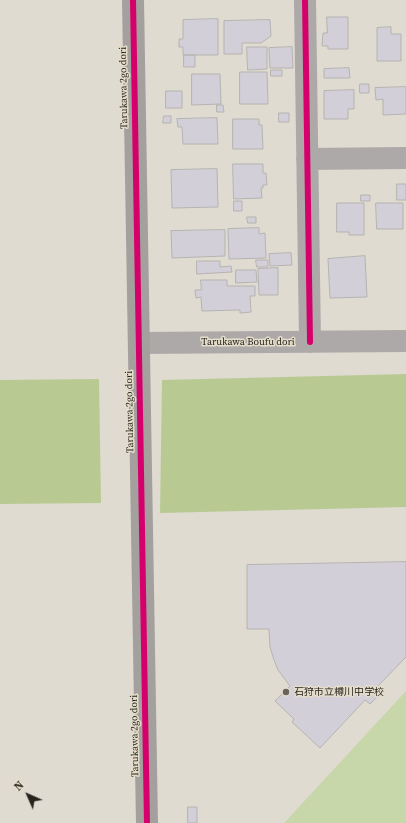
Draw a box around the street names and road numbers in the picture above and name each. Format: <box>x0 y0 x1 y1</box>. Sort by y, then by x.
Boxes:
street label: Tarukawa 2go dori <box>117 47 131 129</box>
street label: Tarukawa Boufu dori <box>201 336 295 348</box>
street label: Tarukawa 2go dori <box>123 371 137 453</box>
street label: Tarukawa 2go dori <box>128 695 142 777</box>

